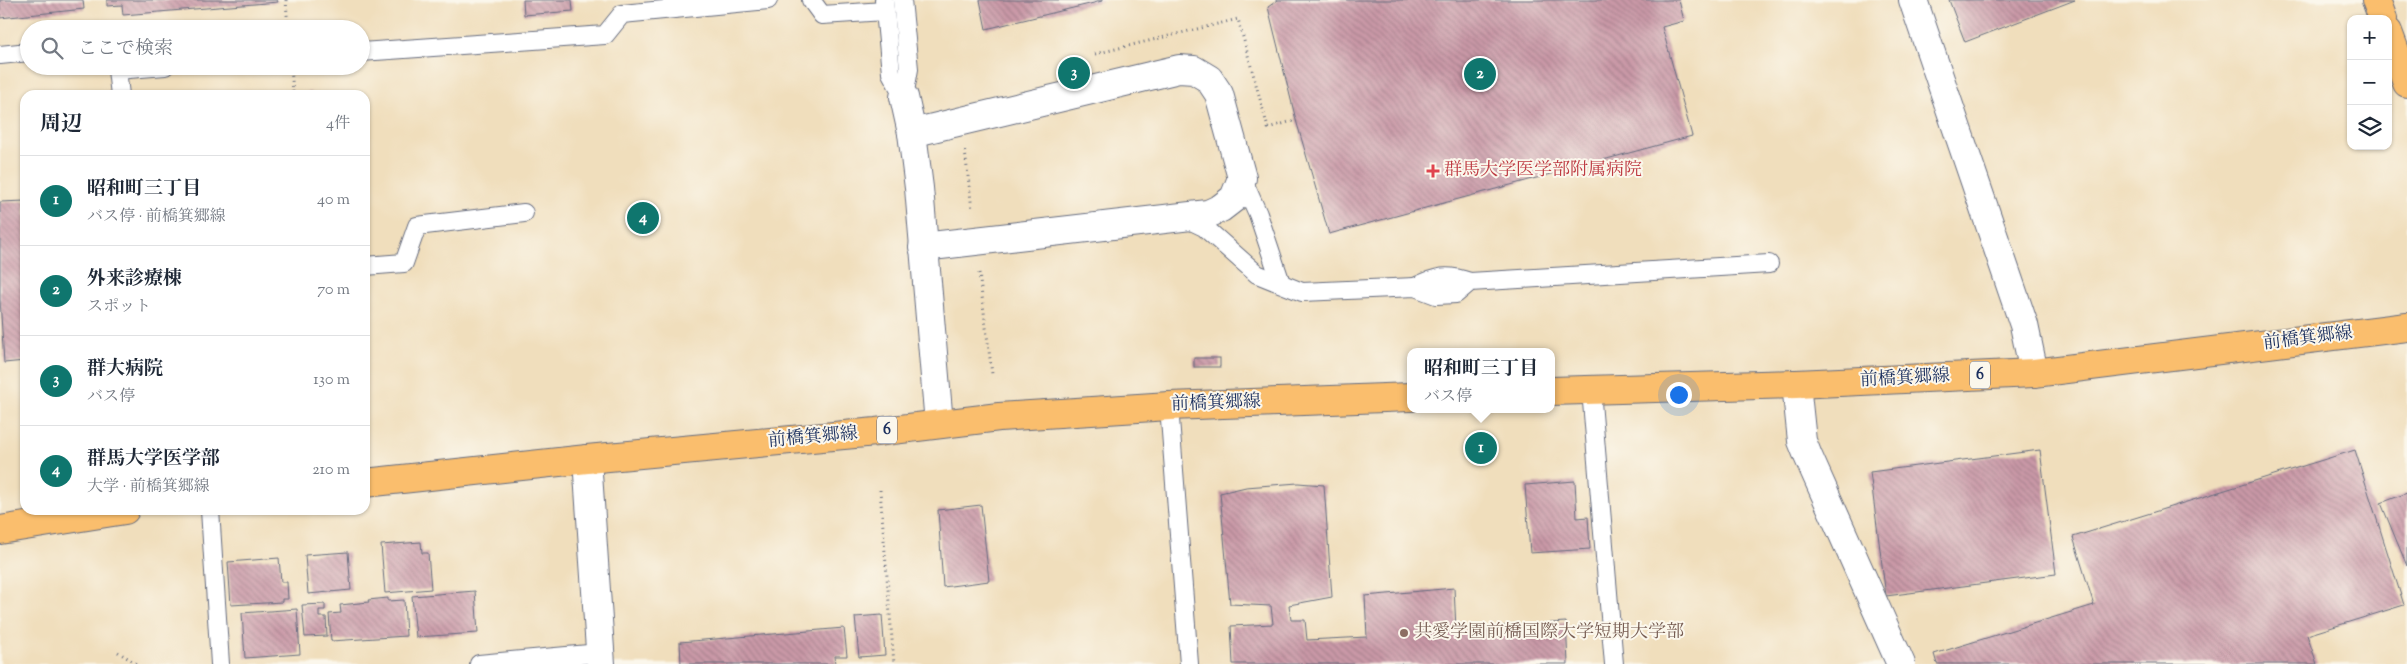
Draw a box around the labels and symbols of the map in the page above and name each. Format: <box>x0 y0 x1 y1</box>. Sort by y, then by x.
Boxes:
pin: 3 <box>1058 54 1090 92</box>
pin: 2 <box>1464 55 1496 93</box>
place label: 群馬大学医学部附属病院 <box>1444 158 1642 184</box>
marker: 群馬大学医学部附属病院 <box>1426 164 1440 178</box>
pin: 4 <box>627 199 659 237</box>
street label: 前橋箕郷線 <box>2262 321 2354 357</box>
road number: 6 <box>1970 362 1990 388</box>
street label: 前橋箕郷線 <box>1859 364 1951 394</box>
your location <box>1666 382 1692 408</box>
street label: 前橋箕郷線 <box>1171 389 1261 419</box>
road number: 6 <box>877 416 897 444</box>
street label: 前橋箕郷線 <box>767 421 859 455</box>
pin: 1 <box>1465 429 1497 467</box>
place label: 共愛学園前橋国際大学短期大学部 <box>1414 620 1684 646</box>
marker: 共愛学園前橋国際大学短期大学部 <box>1398 627 1410 639</box>

